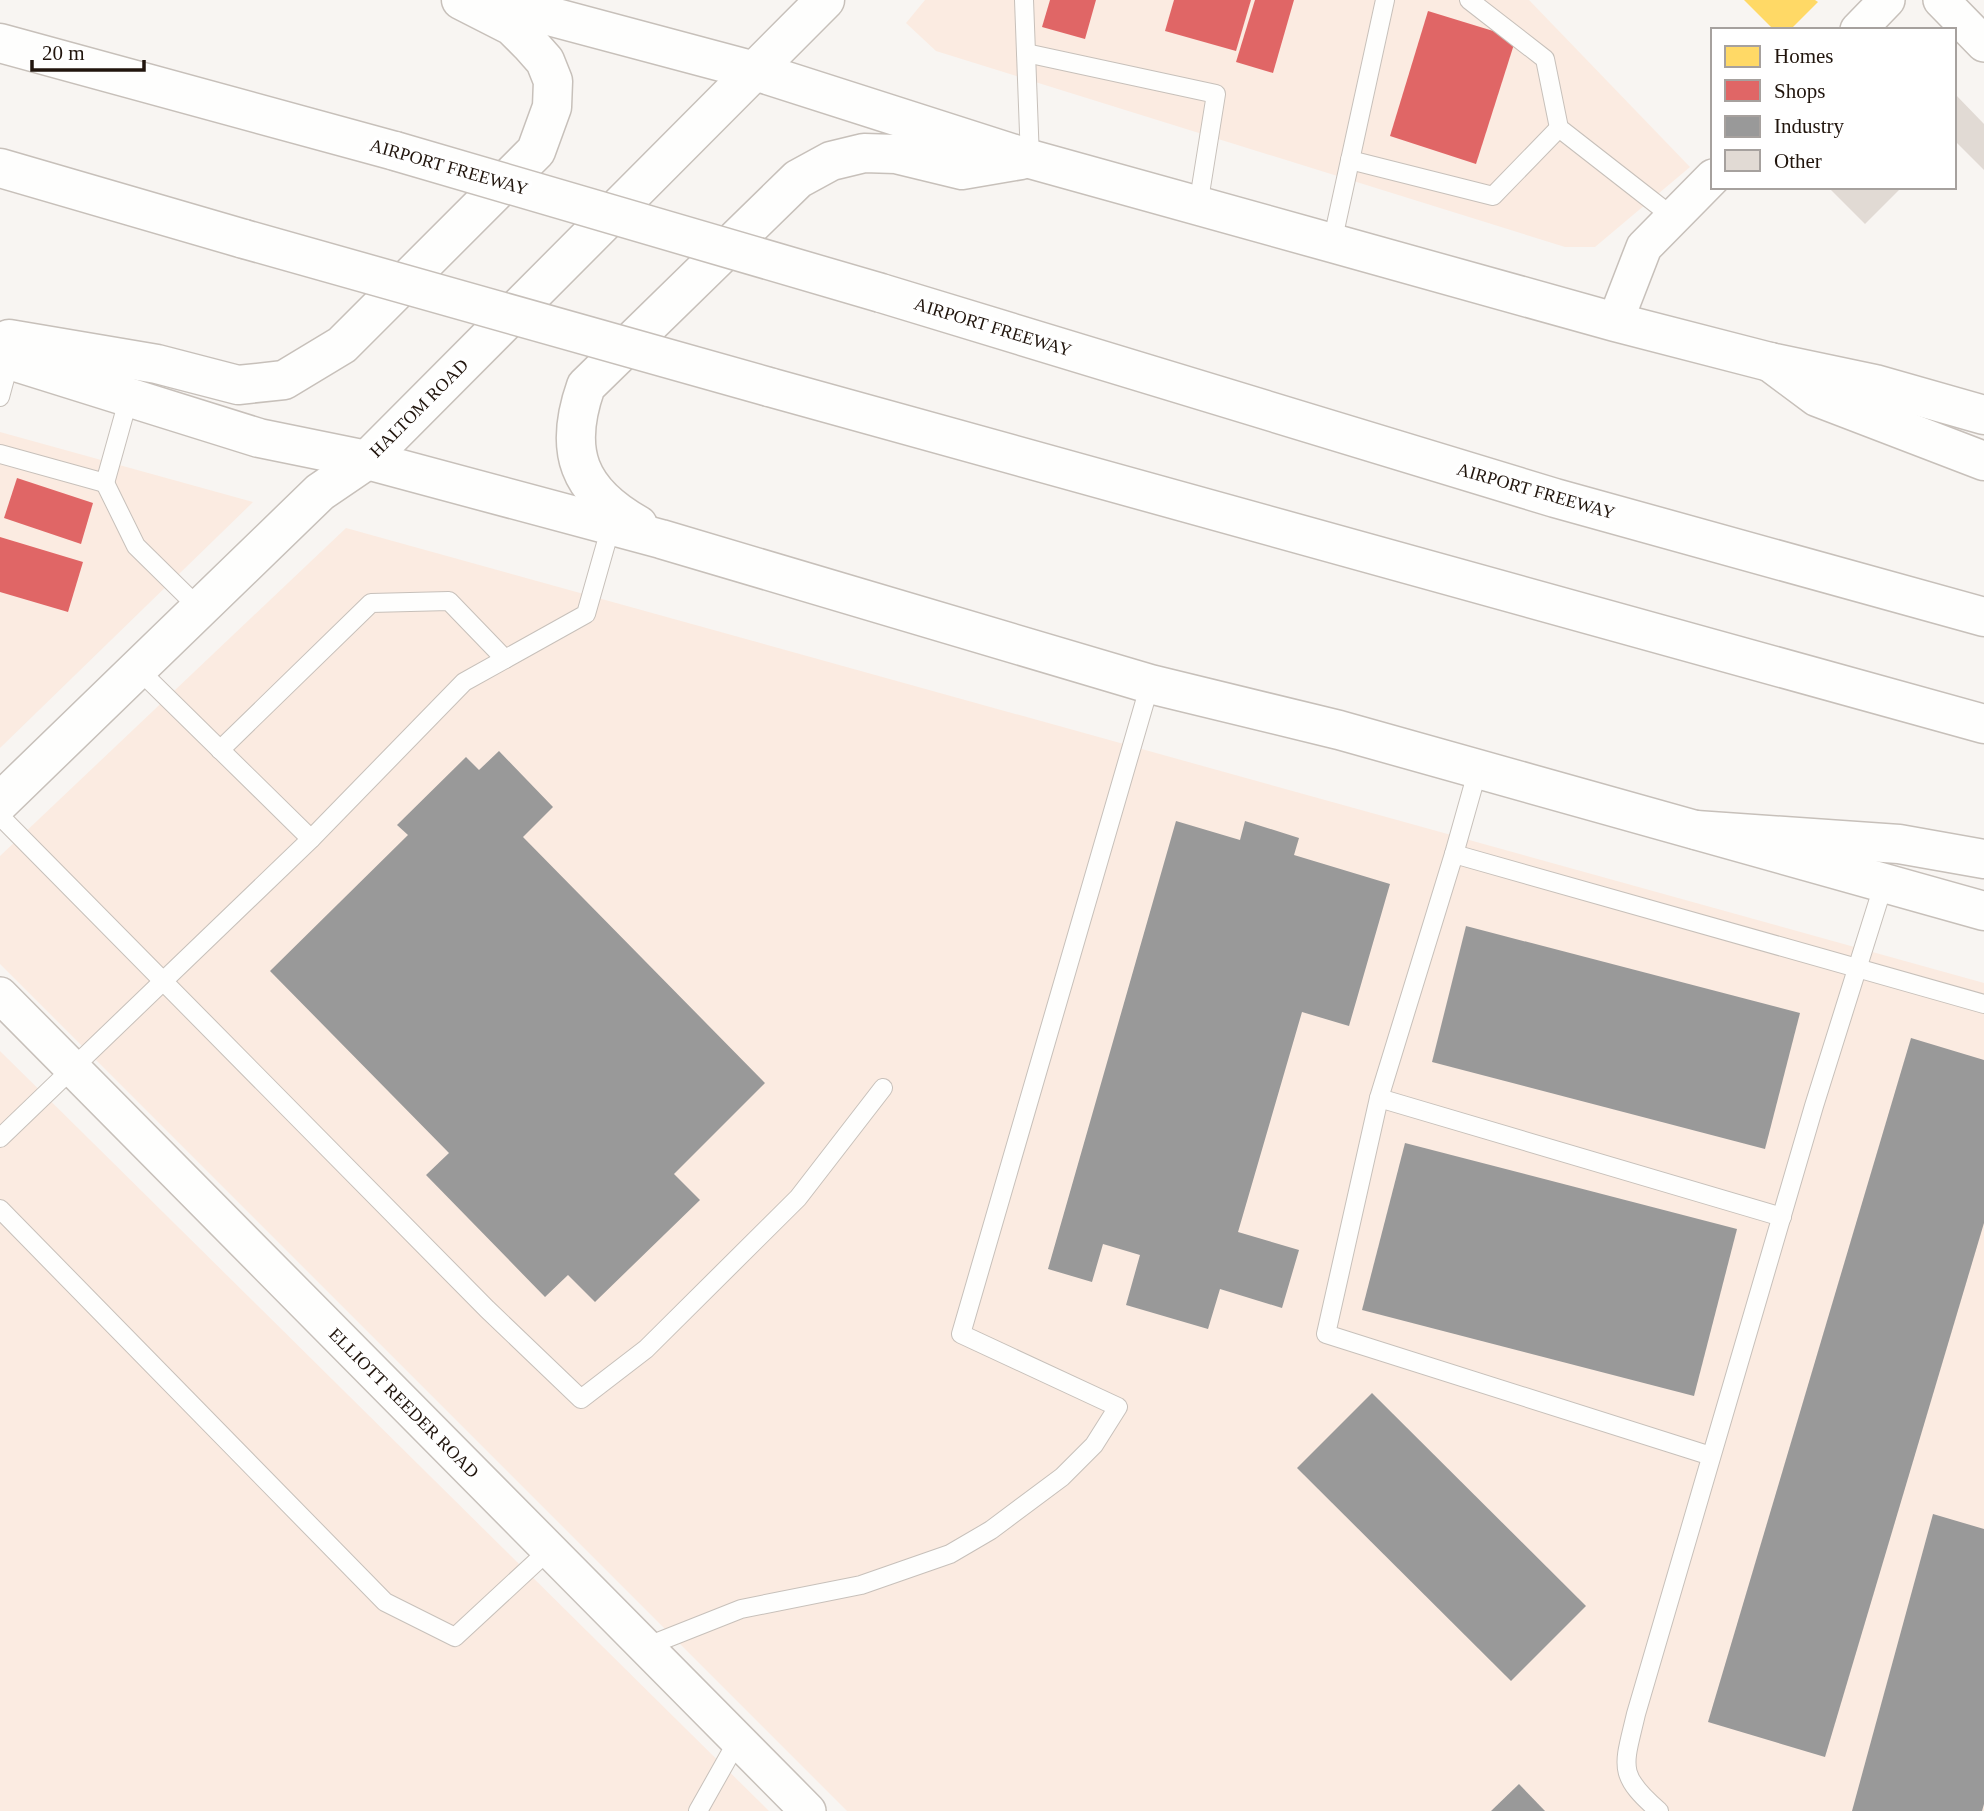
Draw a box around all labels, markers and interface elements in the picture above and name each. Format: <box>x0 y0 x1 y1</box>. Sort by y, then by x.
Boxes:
scale bar <box>32 28 144 72</box>
legend <box>1711 28 1956 189</box>
text: 20 m <box>42 41 85 65</box>
text: Homes <box>1774 44 1834 68</box>
text: Shops <box>1774 79 1825 103</box>
text: Industry <box>1774 114 1844 138</box>
street label: AIRPORT FREEWAY <box>368 135 530 199</box>
text: Other <box>1774 149 1822 173</box>
street label: AIRPORT FREEWAY <box>912 294 1074 360</box>
street label: HALTOM ROAD <box>366 355 472 461</box>
street label: AIRPORT FREEWAY <box>1455 459 1617 523</box>
street label: ELLIOTT REEDER ROAD <box>325 1324 483 1482</box>

